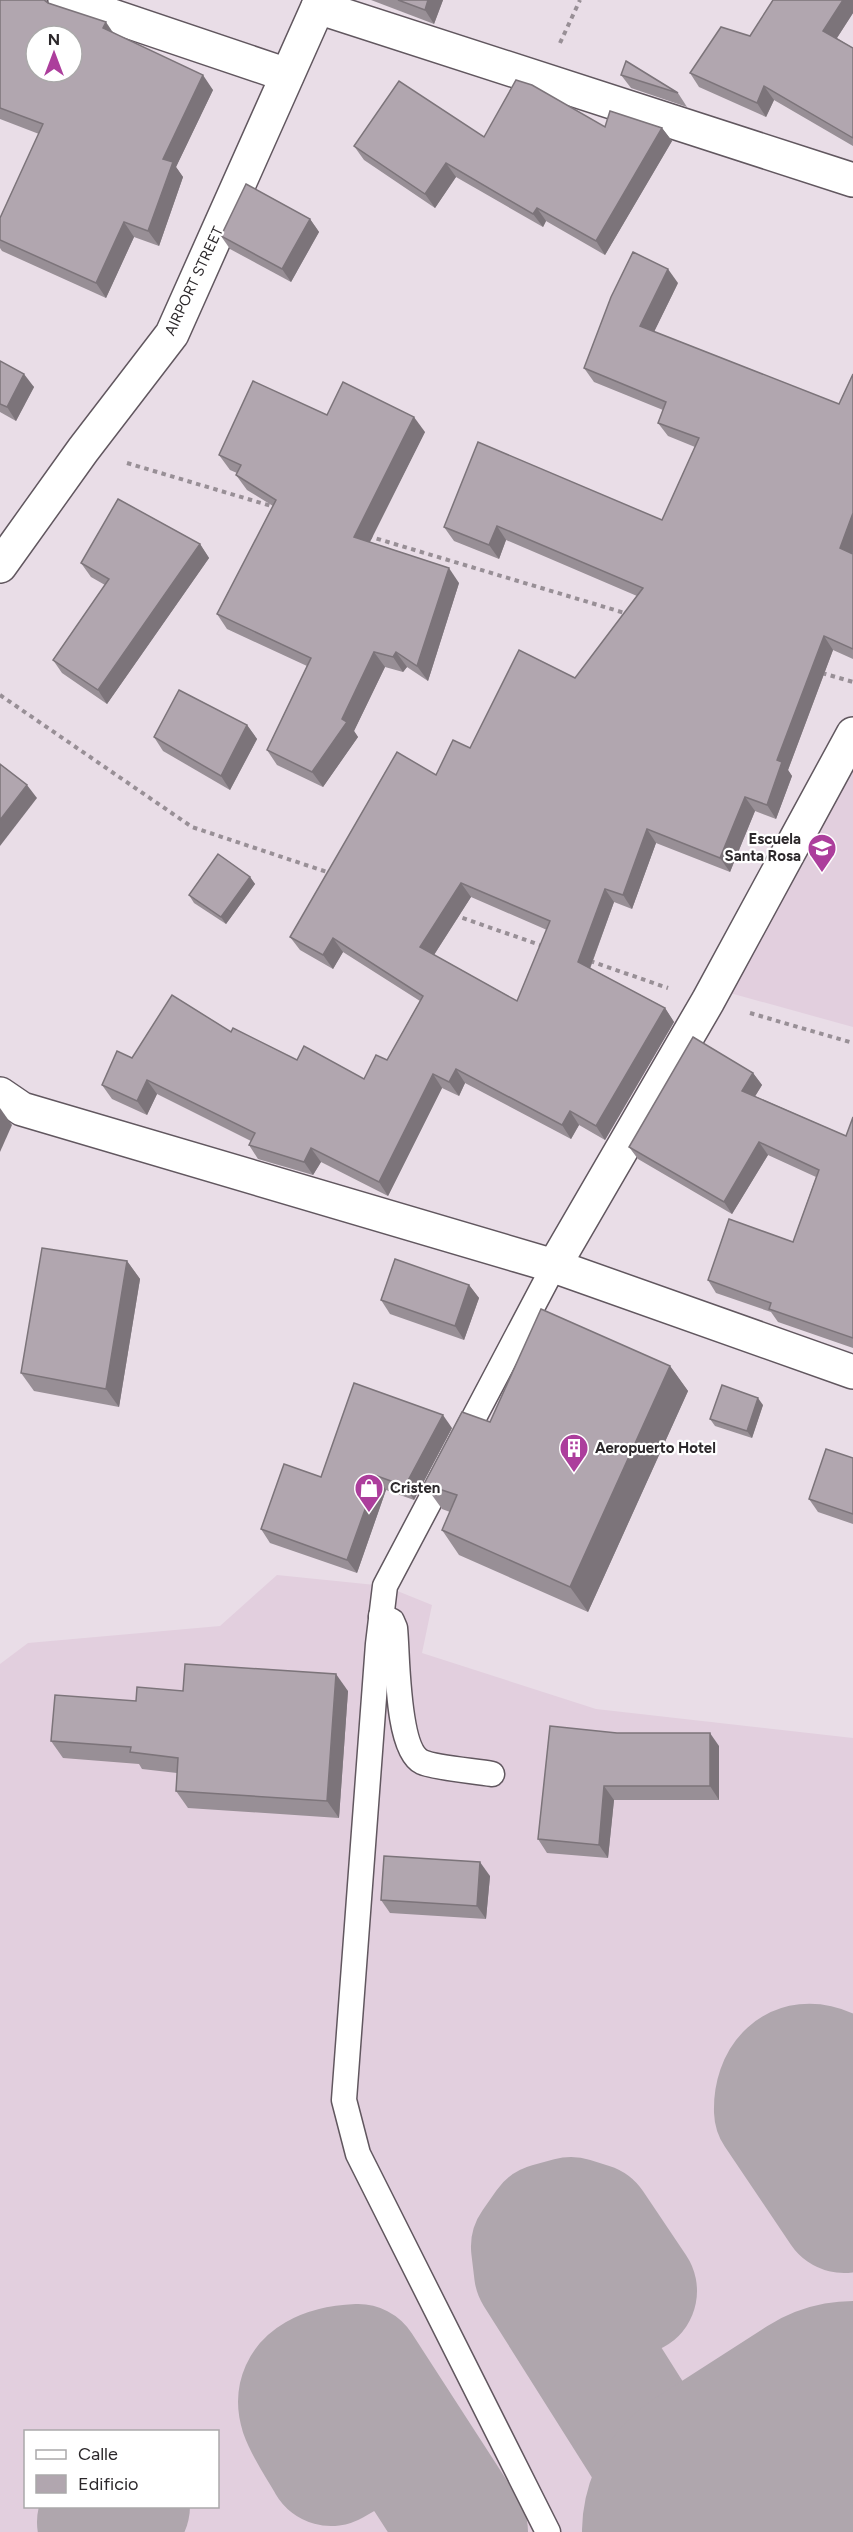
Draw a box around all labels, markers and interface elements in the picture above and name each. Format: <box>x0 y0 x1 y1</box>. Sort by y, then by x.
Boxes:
north arrow <box>24 24 84 84</box>
text: N <box>48 30 60 49</box>
street label: AIRPORT STREET <box>161 223 227 338</box>
place label: Escuela Santa Rosa <box>725 830 801 865</box>
school or university icon: Escuela Santa Rosa <box>806 832 838 874</box>
building icon: Aeropuerto Hotel <box>558 1432 590 1474</box>
place label: Aeropuerto Hotel <box>595 1439 716 1457</box>
shop icon: Cristen <box>353 1472 385 1514</box>
place label: Cristen <box>390 1479 440 1497</box>
legend <box>24 2430 219 2508</box>
text: Calle <box>78 2443 118 2465</box>
text: Edificio <box>78 2473 139 2495</box>

